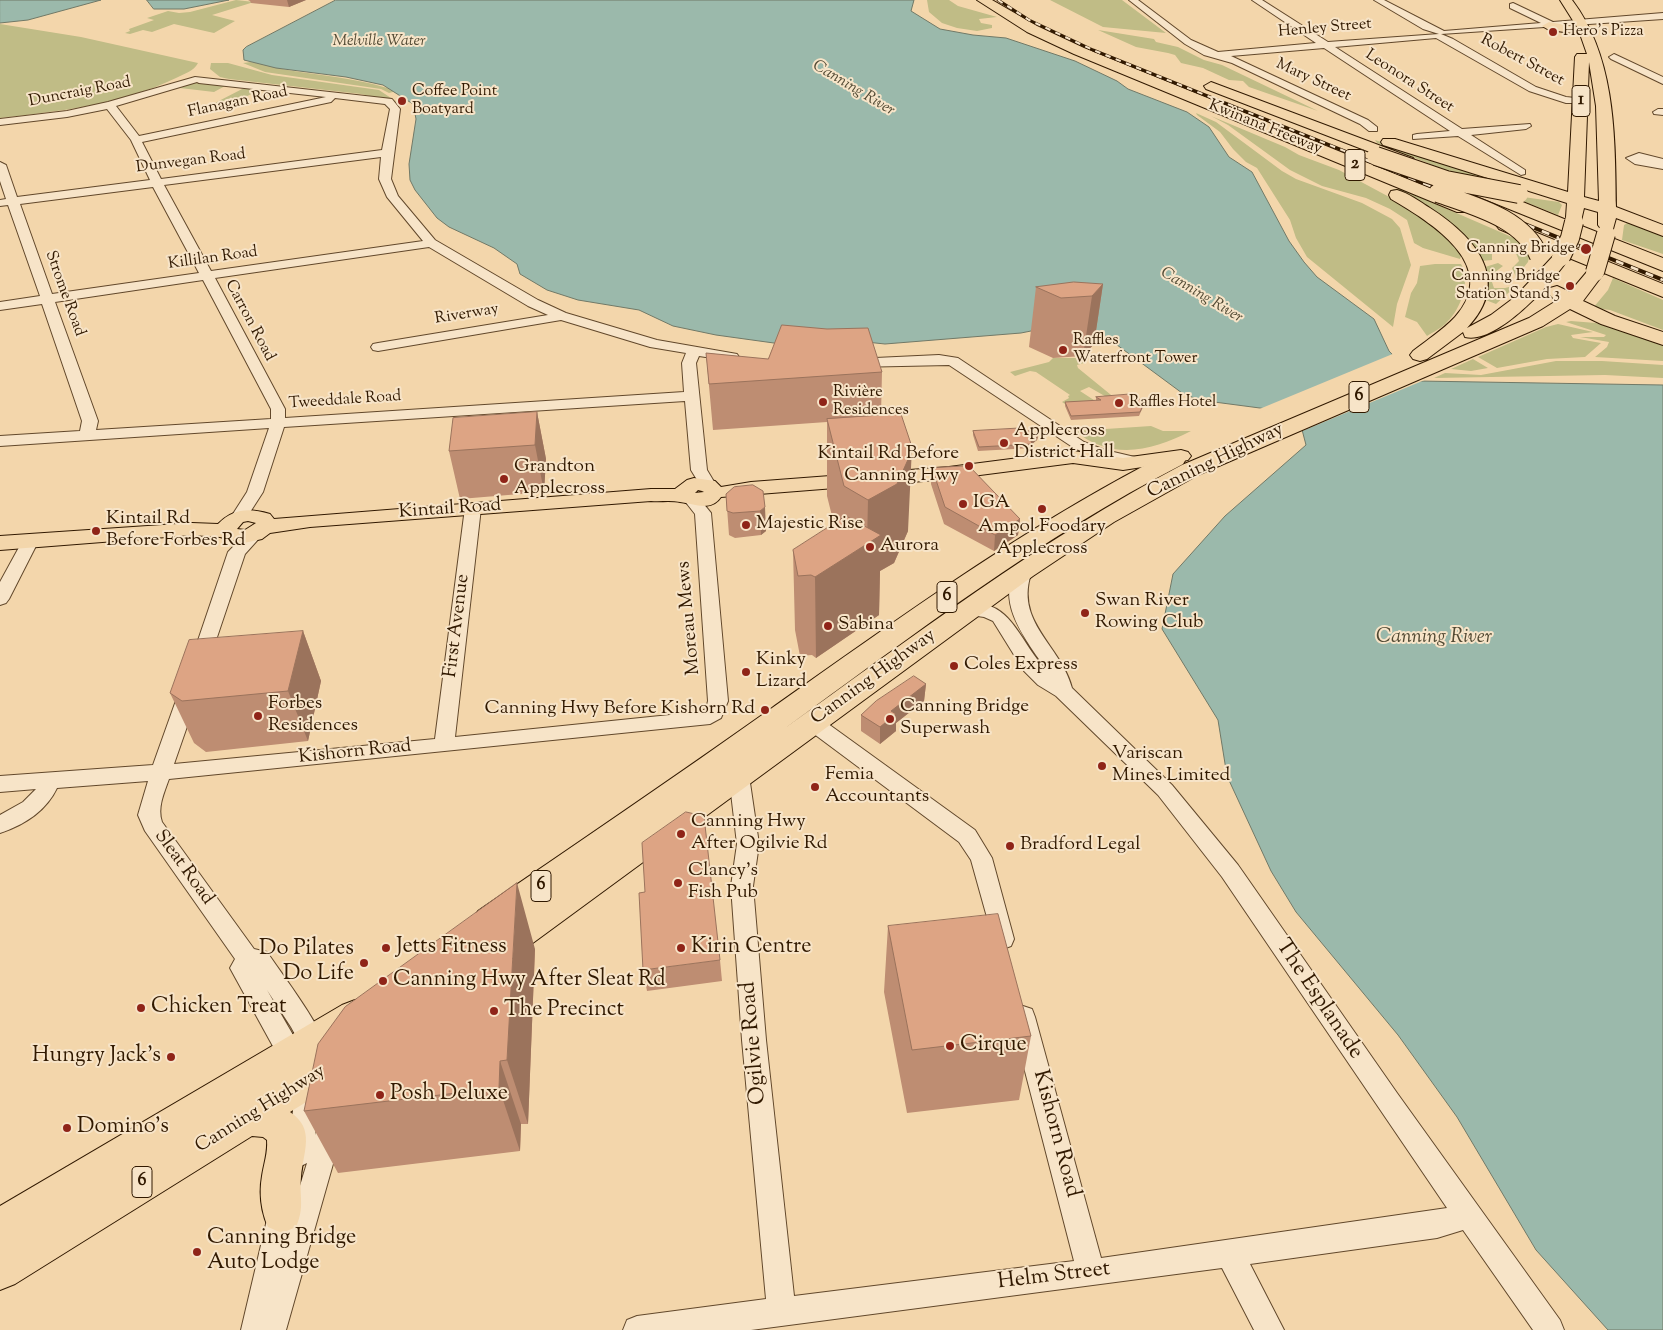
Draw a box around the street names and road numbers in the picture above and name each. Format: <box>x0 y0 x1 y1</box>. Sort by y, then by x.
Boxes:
street label: Henley Street <box>1277 15 1373 43</box>
street label: Robert Street <box>1477 31 1567 91</box>
street label: Leonora Street <box>1361 46 1457 118</box>
street label: Mary Street <box>1272 55 1354 107</box>
street label: Duncraig Road <box>27 74 133 112</box>
street label: Flanagan Road <box>186 83 290 123</box>
road number: 1 <box>1572 85 1590 116</box>
street label: Kwinana Freeway <box>1205 96 1325 160</box>
street label: Dunvegan Road <box>135 146 247 178</box>
road number: 2 <box>1345 150 1365 180</box>
street label: Killilan Road <box>167 243 259 275</box>
street label: Strome Road <box>40 249 88 339</box>
street label: Carron Road <box>220 277 278 365</box>
street label: Riverway <box>434 300 500 330</box>
road number: 6 <box>1349 382 1369 412</box>
street label: Tweeddale Road <box>288 387 402 415</box>
street label: Canning Highway <box>1144 419 1288 505</box>
street label: Kintail Road <box>398 495 502 525</box>
street label: Moreau Mews <box>674 560 706 676</box>
street label: First Avenue <box>440 573 476 679</box>
road number: 6 <box>937 582 957 612</box>
street label: Canning Highway <box>807 625 941 731</box>
street label: Kishorn Road <box>298 736 412 770</box>
street label: Sleat Road <box>148 826 218 910</box>
road number: 6 <box>531 870 551 901</box>
street label: The Esplanade <box>1268 935 1368 1065</box>
street label: Ogilvie Road <box>736 980 774 1106</box>
street label: Canning Highway <box>192 1061 330 1159</box>
street label: Kishorn Road <box>1025 1067 1085 1201</box>
road number: 6 <box>132 1166 152 1198</box>
street label: Helm Street <box>996 1257 1112 1297</box>

